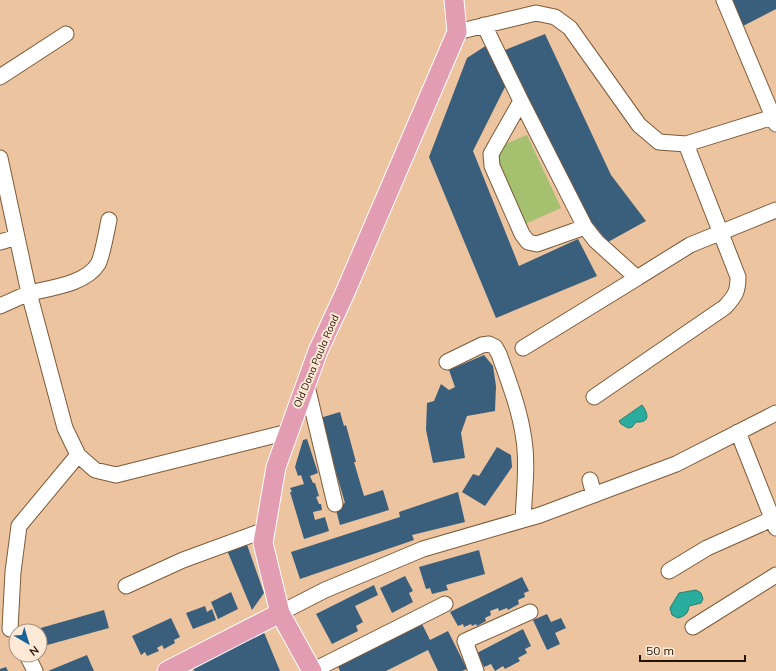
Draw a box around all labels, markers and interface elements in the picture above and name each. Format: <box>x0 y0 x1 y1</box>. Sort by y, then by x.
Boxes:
street label: Old Dona Paula Road <box>290 312 342 410</box>
north arrow <box>8 623 48 663</box>
scale bar <box>640 637 745 663</box>
text: N <box>27 643 42 659</box>
text: 50 m <box>646 643 674 658</box>

